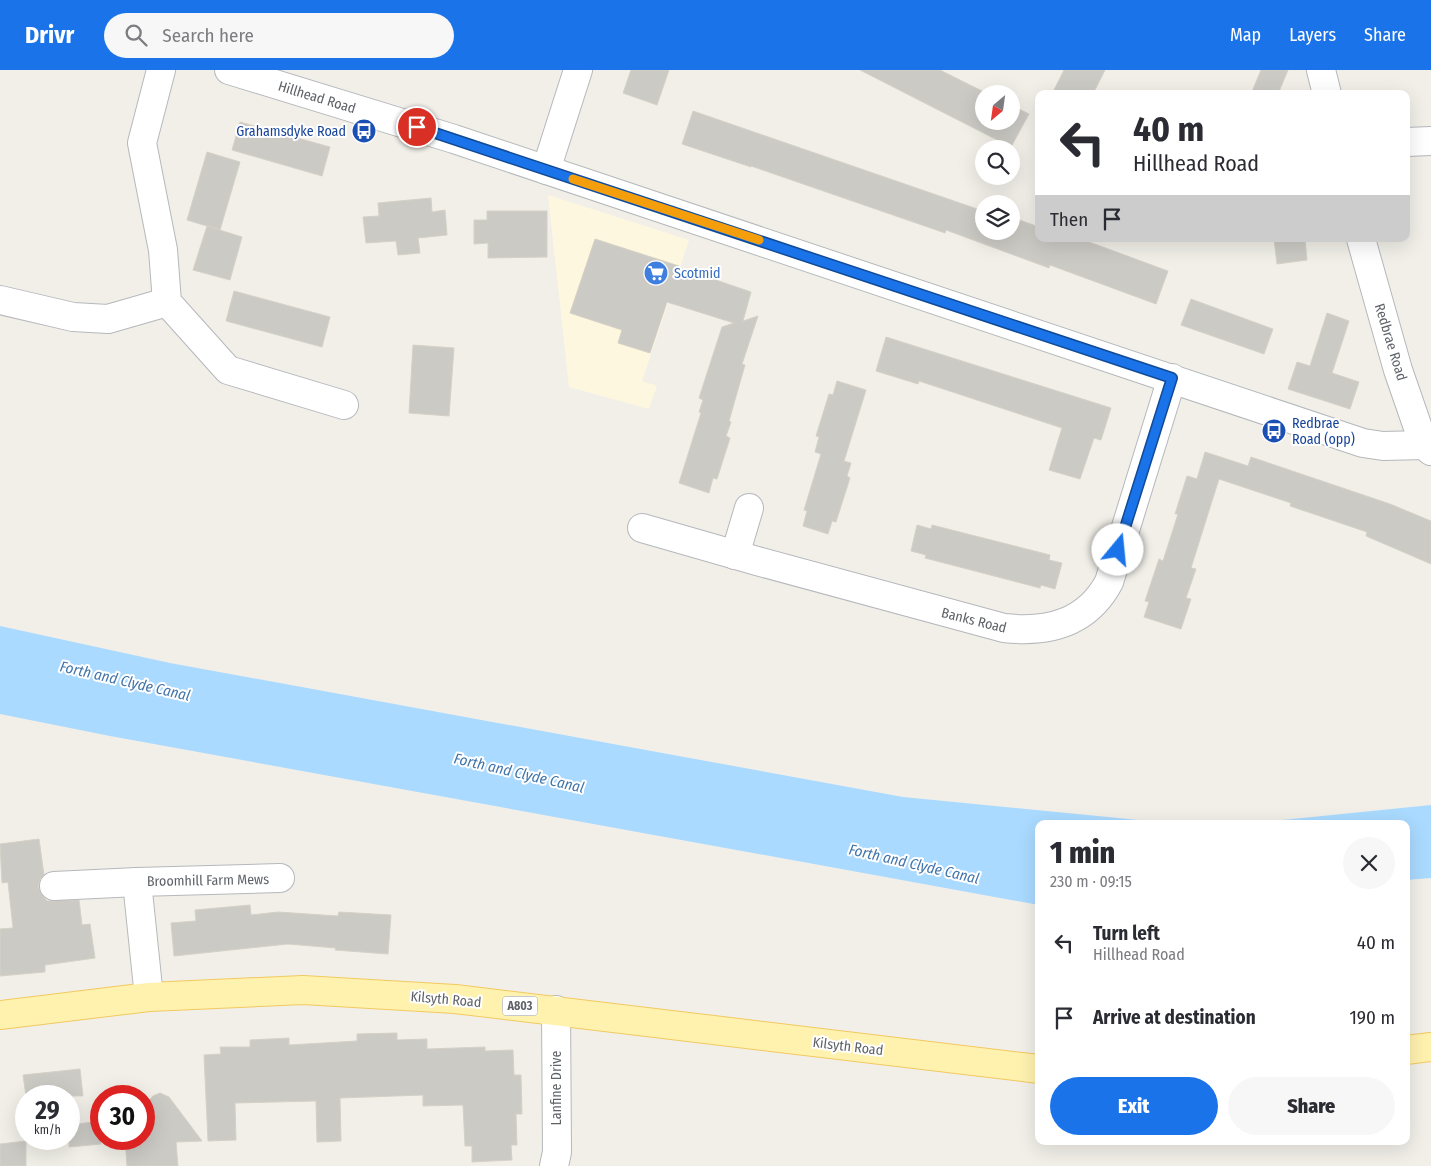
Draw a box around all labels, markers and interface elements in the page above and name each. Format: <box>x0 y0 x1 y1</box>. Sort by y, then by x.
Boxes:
search box <box>104 13 454 58</box>
text: Drivr <box>25 21 74 49</box>
icon: search <box>122 21 150 49</box>
text: Search here <box>162 24 254 47</box>
text: Map <box>1230 24 1261 46</box>
text: Layers <box>1289 24 1336 46</box>
text: Share <box>1364 24 1406 46</box>
street label: Hillhead Road <box>276 78 358 117</box>
north arrow <box>975 85 1020 130</box>
map controls <box>975 85 1020 240</box>
pin <box>396 106 438 148</box>
text: 40 m <box>1133 108 1204 150</box>
icon: left <box>1050 110 1115 175</box>
icon: arrive <box>403 113 431 141</box>
bus stop icon: Grahamsdyke Road <box>351 118 377 144</box>
place label: Grahamsdyke Road <box>236 123 346 140</box>
button: search <box>975 140 1020 185</box>
text: Hillhead Road <box>1133 150 1259 177</box>
button: layers <box>975 195 1020 240</box>
icon: arrive <box>1098 205 1126 233</box>
text: Then <box>1050 208 1088 231</box>
supermarket icon: Scotmid <box>643 260 669 286</box>
place label: Scotmid <box>674 265 720 282</box>
street label: Redbrae Road <box>1371 301 1410 383</box>
place label: Redbrae Road (opp) <box>1292 415 1355 448</box>
bus stop icon: Redbrae Road (opp) <box>1261 418 1287 444</box>
position arrow <box>1091 523 1143 575</box>
street label: Banks Road <box>939 604 1008 637</box>
water label: Forth and Clyde Canal <box>58 657 192 705</box>
water label: Forth and Clyde Canal <box>452 749 586 797</box>
text: 1 min <box>1050 835 1115 871</box>
button: close <box>1343 837 1395 889</box>
water label: Forth and Clyde Canal <box>847 840 981 888</box>
street label: Broomhill Farm Mews <box>147 871 269 890</box>
text: 230 m · 09:15 <box>1050 872 1132 891</box>
text: Turn left <box>1093 922 1160 945</box>
icon: left <box>1050 929 1078 957</box>
text: 40 m <box>1357 931 1395 954</box>
text: Hillhead Road <box>1093 945 1185 964</box>
street label: Kilsyth Road <box>410 988 482 1011</box>
road number: A803 <box>502 996 538 1016</box>
icon: arrive <box>1050 1004 1078 1032</box>
text: Arrive at destination <box>1093 1006 1256 1029</box>
text: 190 m <box>1349 1006 1395 1029</box>
street label: Kilsyth Road <box>812 1034 884 1059</box>
street label: Lanfine Drive <box>548 1050 565 1125</box>
button: Exit <box>1050 1077 1218 1135</box>
button: Share <box>1228 1077 1395 1135</box>
speed limit sign: 30 <box>90 1085 155 1150</box>
text: 29 <box>35 1096 60 1126</box>
text: km/h <box>34 1123 61 1137</box>

